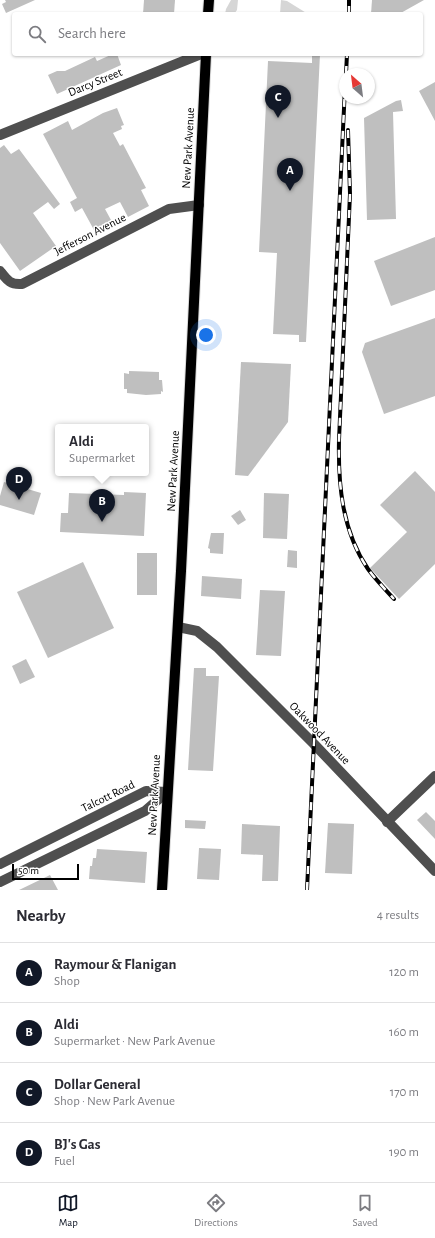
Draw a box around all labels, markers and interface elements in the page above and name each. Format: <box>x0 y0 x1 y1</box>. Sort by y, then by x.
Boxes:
search box <box>12 12 423 56</box>
icon: search <box>26 23 48 45</box>
text: Search here <box>58 26 126 41</box>
street label: Darcy Street <box>66 66 124 99</box>
north arrow <box>339 68 375 104</box>
pin: C <box>265 85 291 118</box>
street label: New Park Avenue <box>180 107 196 189</box>
pin: A <box>277 158 303 191</box>
street label: Jefferson Avenue <box>52 211 128 257</box>
your location <box>196 325 216 345</box>
popup <box>55 424 149 476</box>
street label: New Park Avenue <box>165 430 181 512</box>
text: Aldi <box>69 434 94 449</box>
text: Supermarket <box>69 452 135 465</box>
pin: D <box>6 467 32 500</box>
pin: B <box>89 489 115 522</box>
street label: Oakwood Avenue <box>287 700 353 766</box>
street label: New Park Avenue <box>146 754 162 836</box>
street label: Talcott Road <box>79 778 137 814</box>
scale bar <box>12 862 79 881</box>
text: 50 m <box>18 865 39 876</box>
text: Nearby <box>16 907 66 924</box>
text: 4 results <box>377 909 419 922</box>
text: Raymour & Flanigan <box>54 957 176 972</box>
text: A <box>25 966 33 979</box>
text: 120 m <box>389 966 419 979</box>
text: Shop <box>54 975 80 988</box>
text: Aldi <box>54 1017 79 1032</box>
text: B <box>25 1026 33 1039</box>
text: 160 m <box>389 1026 419 1039</box>
text: Supermarket · New Park Avenue <box>54 1035 215 1048</box>
text: Dollar General <box>54 1077 141 1092</box>
text: C <box>26 1086 32 1099</box>
text: 170 m <box>390 1086 419 1099</box>
text: Shop · New Park Avenue <box>54 1095 175 1108</box>
text: BJ's Gas <box>54 1137 100 1152</box>
text: D <box>25 1146 33 1159</box>
text: 190 m <box>389 1146 419 1159</box>
text: Fuel <box>54 1155 75 1168</box>
tab: Map <box>57 1192 79 1229</box>
tab: Directions <box>194 1192 238 1229</box>
tab: Saved <box>352 1192 378 1229</box>

